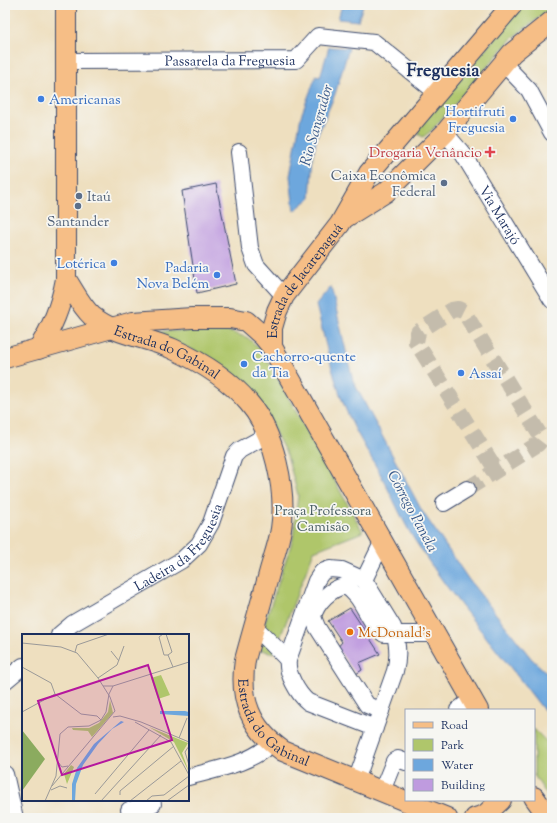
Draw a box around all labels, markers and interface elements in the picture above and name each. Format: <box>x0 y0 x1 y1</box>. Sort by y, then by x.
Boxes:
street label: Passarela da Freguesia <box>165 52 296 73</box>
district label: Freguesia <box>407 59 480 85</box>
water label: Rio Sangrador <box>296 82 339 169</box>
place label: Americanas <box>49 91 121 111</box>
marker: Americanas <box>36 94 46 104</box>
place label: Hortifruti Freguesia <box>445 103 506 139</box>
marker: Hortifruti Freguesia <box>508 114 518 124</box>
place label: Drogaria Venâncio <box>369 144 482 164</box>
marker: Drogaria Venâncio <box>485 147 495 157</box>
place label: Caixa Econômica Federal <box>331 167 437 203</box>
marker: Caixa Econômica Federal <box>439 178 449 188</box>
street label: Via Marajó <box>473 182 524 250</box>
place label: Itaú <box>87 188 111 208</box>
marker: Itaú <box>74 191 84 201</box>
marker: Santander <box>73 201 83 211</box>
place label: Santander <box>47 213 110 233</box>
street label: Estrada de Jacarepaguá <box>264 219 349 338</box>
place label: Lotérica <box>57 255 107 275</box>
marker: Lotérica <box>109 258 119 268</box>
place label: Padaria Nova Belém <box>137 259 210 295</box>
marker: Padaria Nova Belém <box>212 270 222 280</box>
street label: Estrada do Gabinal <box>111 322 223 385</box>
place label: Cachorro-quente da Tia <box>252 348 356 384</box>
marker: Cachorro-quente da Tia <box>239 359 249 369</box>
place label: Assaí <box>469 365 502 385</box>
marker: Assaí <box>456 368 466 378</box>
water label: Córrego Panela <box>381 467 442 556</box>
street label: Ladeira da Freguesia <box>131 501 229 598</box>
park label: Praça Professora Camisão <box>274 502 372 538</box>
place label: McDonald's <box>358 624 431 644</box>
marker: McDonald's <box>345 627 355 637</box>
inset map <box>22 634 189 801</box>
street label: Estrada do Gabinal <box>231 678 312 773</box>
legend <box>405 709 535 801</box>
text: Road <box>441 717 468 735</box>
text: Park <box>441 737 464 755</box>
text: Water <box>441 757 474 775</box>
text: Building <box>441 777 485 795</box>

